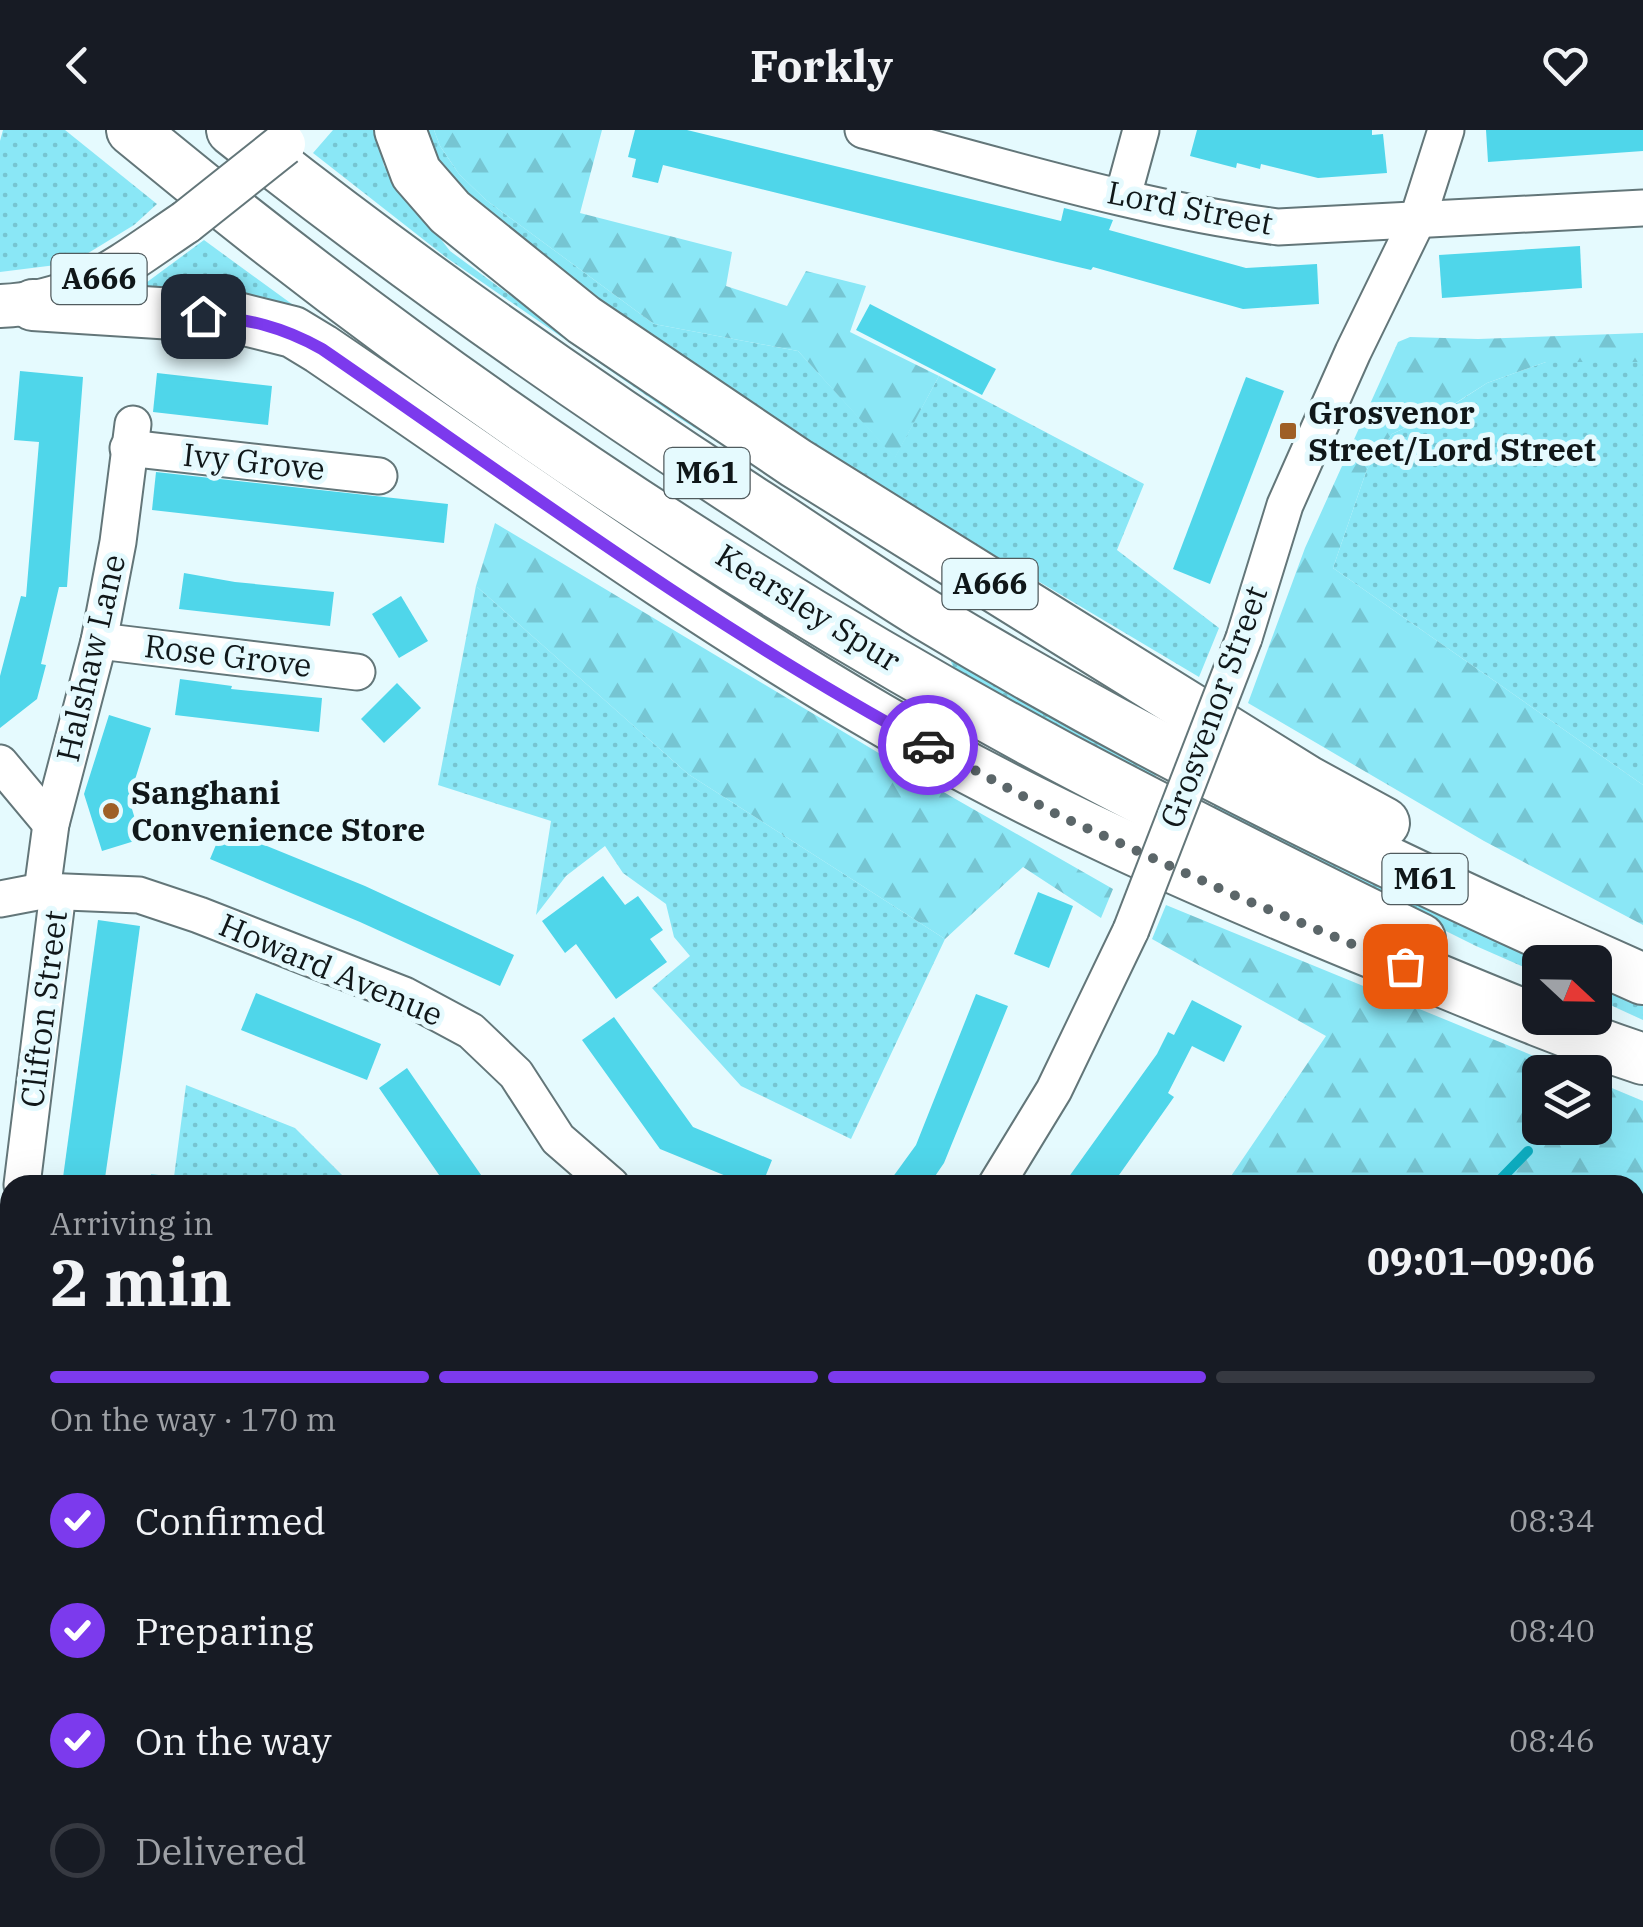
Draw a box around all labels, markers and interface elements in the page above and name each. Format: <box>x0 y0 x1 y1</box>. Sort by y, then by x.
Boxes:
text: Forkly <box>750 36 893 94</box>
icon: back <box>50 38 105 93</box>
icon: heart <box>1538 38 1593 93</box>
street label: Lord Street <box>1104 170 1277 244</box>
road number: A666 <box>52 254 146 304</box>
pin <box>161 274 246 359</box>
icon: home <box>176 289 231 344</box>
place label: Grosvenor Street/Lord Street <box>1308 391 1596 470</box>
marker: Grosvenor Street/Lord Street <box>1277 420 1299 442</box>
street label: Ivy Grove <box>181 433 327 489</box>
road number: M61 <box>664 448 750 498</box>
street label: Kearsley Spur <box>708 534 909 681</box>
street label: Halshaw Lane <box>46 550 134 766</box>
road number: A666 <box>942 559 1038 609</box>
street label: Grosvenor Street <box>1150 580 1276 833</box>
street label: Rose Grove <box>142 624 314 686</box>
courier <box>878 695 978 795</box>
icon: car <box>901 718 956 773</box>
place label: Sanghani Convenience Store <box>131 771 425 850</box>
marker: Sanghani Convenience Store <box>100 800 122 822</box>
road number: M61 <box>1382 854 1468 904</box>
street label: Howard Avenue <box>213 903 449 1035</box>
street label: Clifton Street <box>10 908 76 1110</box>
pin <box>1363 924 1448 1009</box>
icon: bag <box>1378 939 1433 994</box>
north arrow <box>1522 945 1612 1035</box>
map controls <box>1522 945 1612 1145</box>
button: layers <box>1522 1055 1612 1145</box>
text: Arriving in <box>50 1202 213 1244</box>
text: 09:01–09:06 <box>1367 1236 1595 1285</box>
text: 2 min <box>50 1239 232 1324</box>
text: On the way · 170 m <box>50 1398 336 1440</box>
icon: check <box>50 1493 105 1548</box>
text: Confirmed <box>135 1496 326 1545</box>
text: 08:34 <box>1509 1499 1595 1541</box>
icon: check <box>50 1603 105 1658</box>
text: Preparing <box>135 1606 314 1655</box>
text: 08:40 <box>1509 1609 1595 1651</box>
icon: check <box>50 1713 105 1768</box>
text: On the way <box>135 1716 332 1765</box>
text: 08:46 <box>1509 1719 1595 1761</box>
text: Delivered <box>135 1826 307 1875</box>

